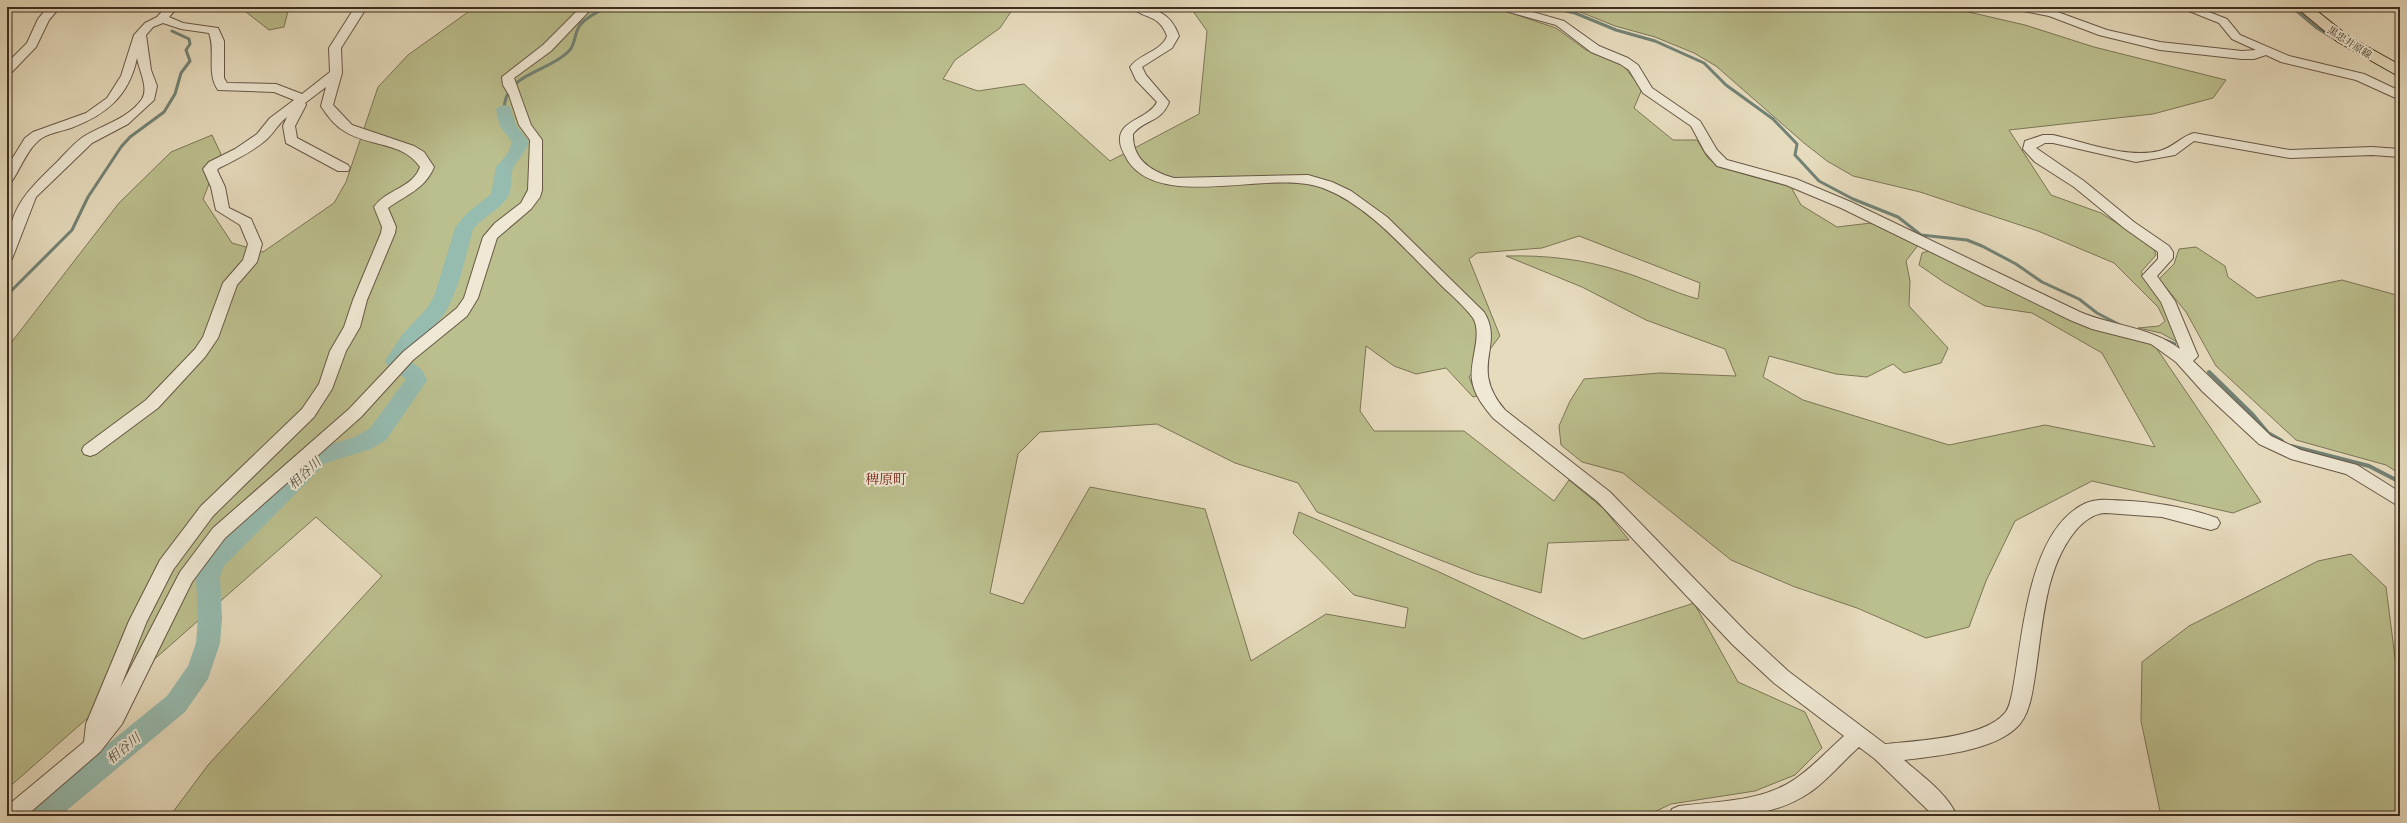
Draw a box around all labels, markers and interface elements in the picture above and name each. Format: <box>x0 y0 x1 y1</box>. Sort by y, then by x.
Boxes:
street label: 黒忠井原線 <box>2325 24 2374 61</box>
water label: 相谷川 <box>285 453 325 492</box>
district label: 稗原町 <box>865 471 907 488</box>
water label: 相谷川 <box>104 729 145 767</box>

